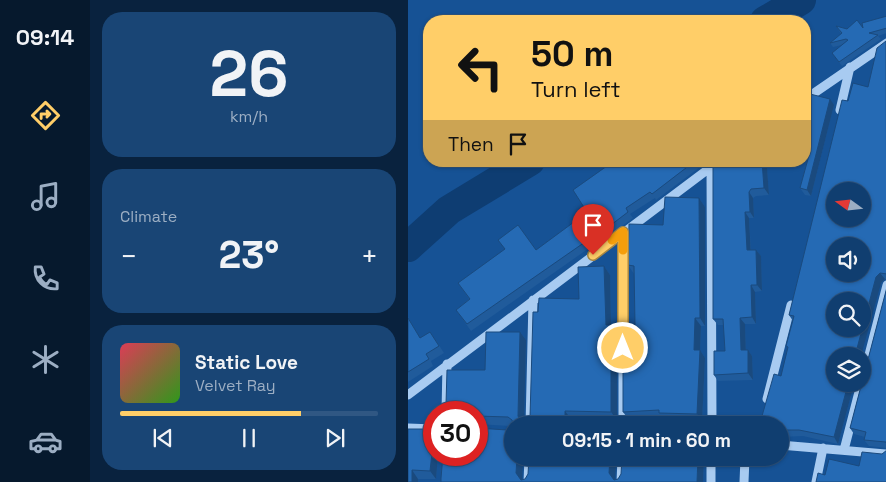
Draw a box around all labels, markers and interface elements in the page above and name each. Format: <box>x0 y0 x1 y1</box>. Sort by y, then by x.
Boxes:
text: 09:14 <box>16 23 74 51</box>
text: 26 <box>210 32 288 115</box>
text: 50 m <box>531 32 613 76</box>
icon: left <box>448 35 513 100</box>
text: Turn left <box>531 75 621 103</box>
icon: directions <box>28 98 63 133</box>
text: km/h <box>230 106 268 127</box>
icon: arrive <box>504 130 532 158</box>
text: Then <box>448 132 494 157</box>
icon: music <box>28 179 63 214</box>
north arrow <box>826 182 870 228</box>
map controls <box>826 182 871 392</box>
pin <box>572 204 614 255</box>
text: Climate <box>120 206 177 227</box>
icon: arrive <box>579 211 607 239</box>
text: 23° <box>219 231 279 279</box>
button: sound <box>826 237 871 282</box>
text: − <box>120 238 137 274</box>
text: + <box>361 238 378 274</box>
icon: phone <box>28 261 63 296</box>
button: search <box>826 292 871 337</box>
position arrow <box>596 321 648 373</box>
icon: climate <box>28 342 63 377</box>
button: layers <box>826 347 871 392</box>
text: Static Love <box>195 350 298 375</box>
text: Velvet Ray <box>195 375 276 396</box>
speed limit sign: 30 <box>423 401 488 466</box>
icon: car <box>28 424 63 459</box>
icon: previous <box>149 424 177 452</box>
icon: pause <box>235 424 263 452</box>
icon: next <box>321 424 349 452</box>
text: 09:15 · 1 min · 60 m <box>562 428 731 453</box>

